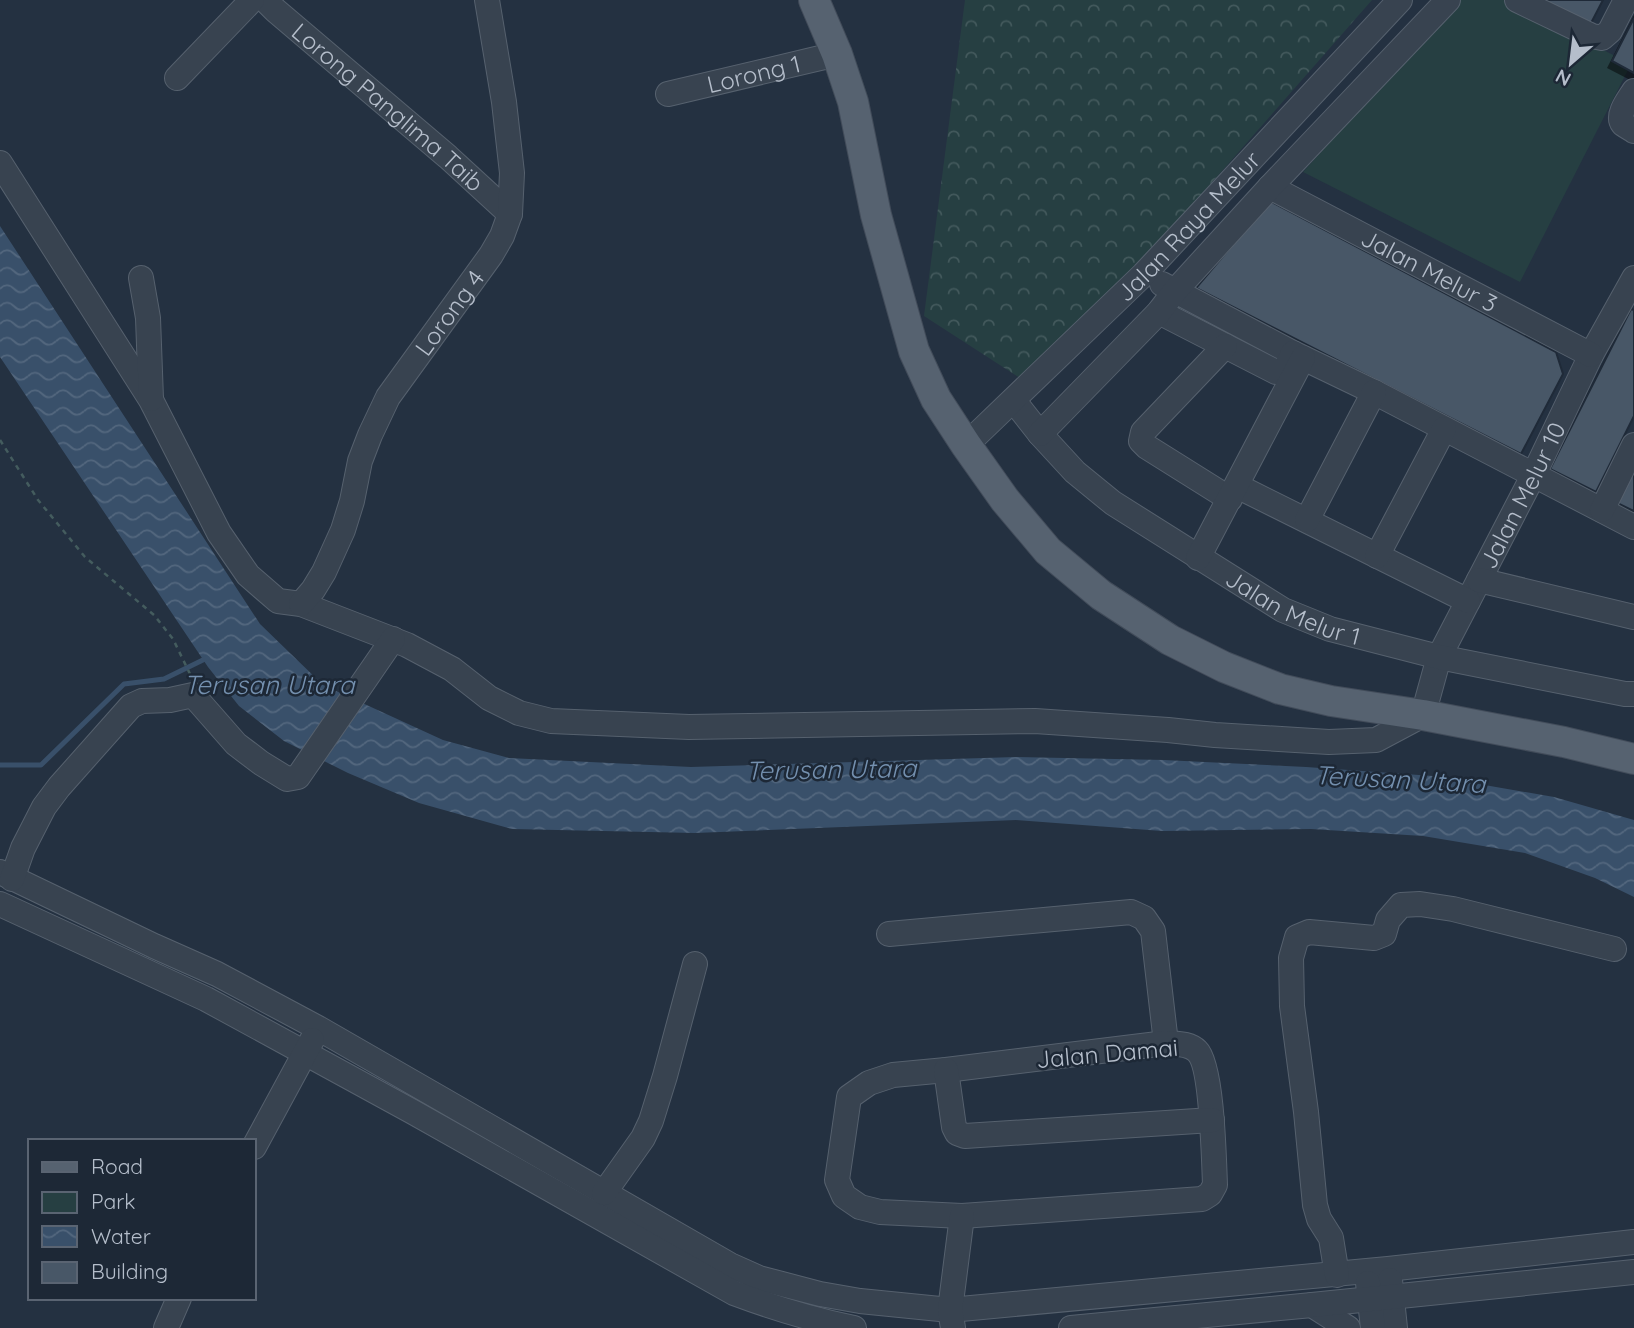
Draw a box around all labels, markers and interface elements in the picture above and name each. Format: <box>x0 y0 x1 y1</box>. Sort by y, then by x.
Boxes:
street label: Lorong Panglima Taib <box>286 16 490 198</box>
north arrow <box>1536 28 1606 98</box>
street label: Lorong 1 <box>704 48 803 99</box>
text: N <box>1551 64 1575 92</box>
street label: Jalan Raya Melur <box>1110 145 1266 308</box>
street label: Jalan Melur 3 <box>1356 222 1503 318</box>
street label: Lorong 4 <box>408 264 490 361</box>
street label: Jalan Melur 10 <box>1473 417 1572 573</box>
street label: Jalan Melur 1 <box>1220 563 1363 651</box>
water label: Terusan Utara <box>184 668 356 701</box>
water label: Terusan Utara <box>745 751 918 787</box>
water label: Terusan Utara <box>1314 758 1487 800</box>
street label: Jalan Damai <box>1035 1032 1179 1074</box>
legend <box>28 1139 256 1300</box>
text: Road <box>91 1153 143 1179</box>
text: Park <box>91 1188 135 1214</box>
text: Water <box>91 1223 151 1249</box>
text: Building <box>91 1258 168 1284</box>

